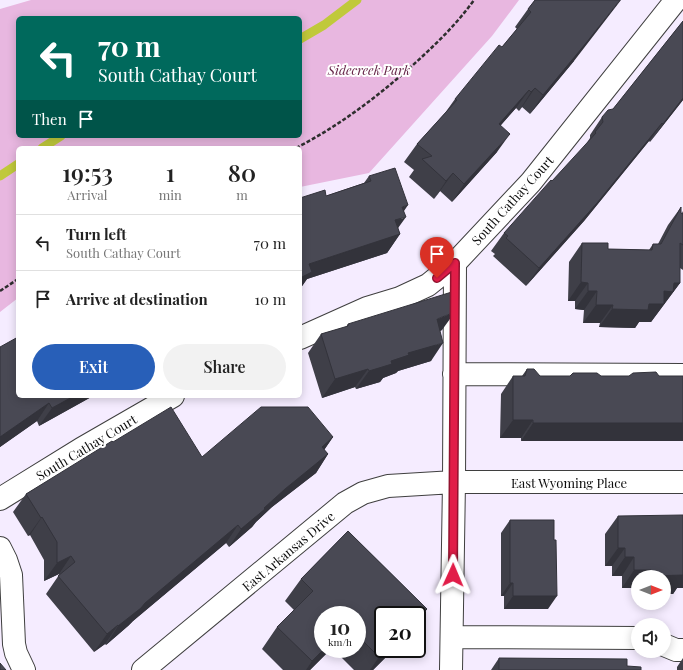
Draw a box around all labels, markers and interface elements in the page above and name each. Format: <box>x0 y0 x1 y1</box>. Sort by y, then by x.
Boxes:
text: 70 m <box>98 27 161 64</box>
icon: left <box>32 32 84 84</box>
park label: Sidecreek Park <box>327 61 410 78</box>
text: South Cathay Court <box>98 63 257 87</box>
icon: arrive <box>75 108 97 130</box>
text: Then <box>32 109 67 129</box>
street label: South Cathay Court <box>467 151 557 248</box>
text: 19:53 <box>62 156 113 188</box>
text: 1 <box>166 156 175 188</box>
text: 80 <box>228 156 256 188</box>
text: Arrival <box>67 186 107 203</box>
text: min <box>159 186 182 203</box>
text: m <box>236 186 248 203</box>
text: Turn left <box>66 224 127 244</box>
icon: left <box>32 232 54 254</box>
text: 70 m <box>254 233 286 253</box>
pin <box>420 237 454 278</box>
icon: arrive <box>426 243 448 265</box>
text: South Cathay Court <box>66 244 181 261</box>
icon: arrive <box>32 288 54 310</box>
text: Arrive at destination <box>66 289 208 309</box>
text: 10 m <box>254 289 286 309</box>
button: Exit <box>32 344 155 390</box>
button: Share <box>163 344 286 390</box>
street label: South Cathay Court <box>32 410 140 484</box>
street label: East Wyoming Place <box>511 474 627 491</box>
street label: East Arkansas Drive <box>238 507 338 595</box>
position arrow <box>432 554 474 596</box>
north arrow <box>631 570 671 610</box>
map controls <box>631 570 671 658</box>
speed limit sign: 20 <box>374 606 426 658</box>
text: 10 <box>330 613 350 640</box>
button: sound <box>631 618 671 658</box>
text: km/h <box>328 635 352 649</box>

